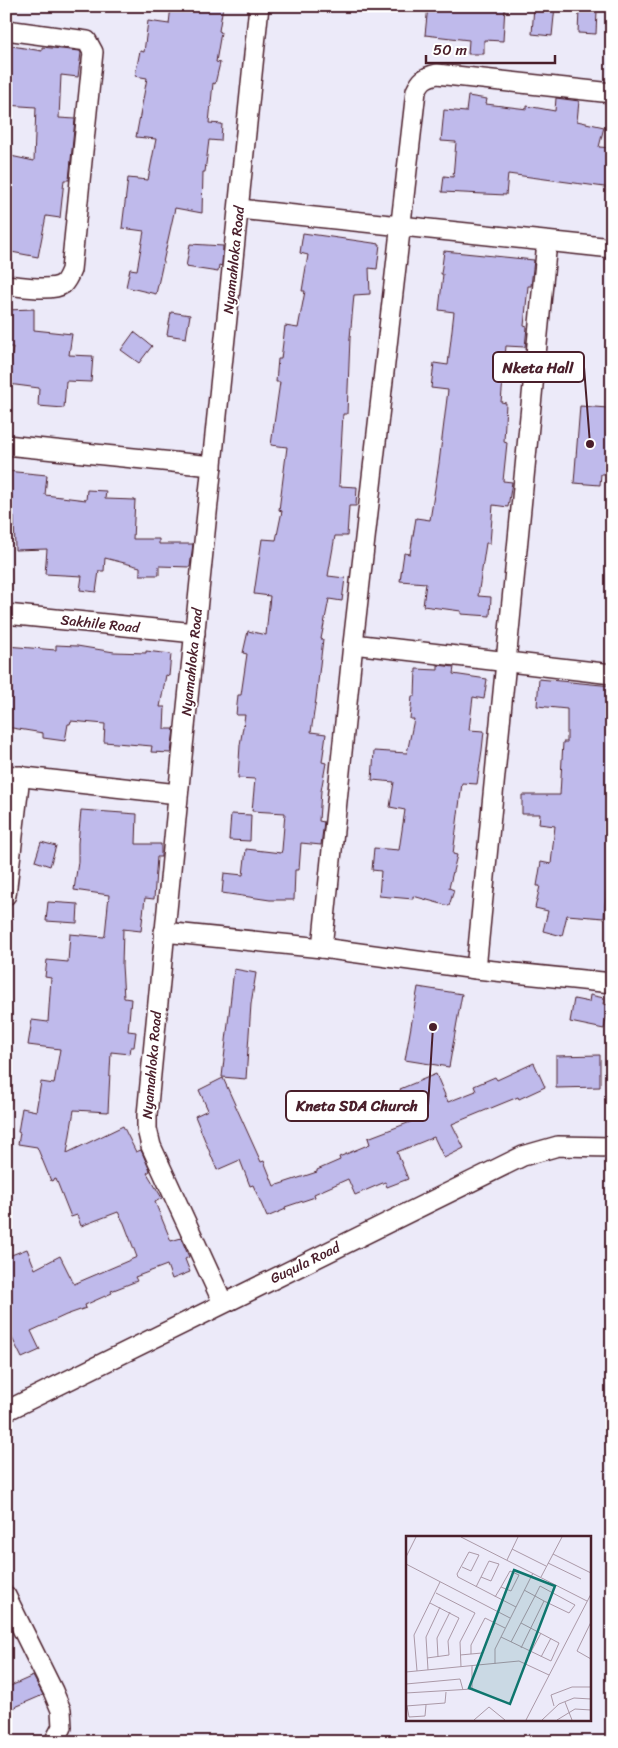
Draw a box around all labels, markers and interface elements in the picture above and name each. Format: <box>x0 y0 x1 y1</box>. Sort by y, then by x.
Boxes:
scale bar <box>426 32 554 64</box>
text: 50 m <box>433 37 468 63</box>
street label: Nyamahloka Road <box>216 203 252 315</box>
callout: Nketa Hall <box>493 352 584 382</box>
text: Nketa Hall <box>502 355 574 381</box>
street label: Nyamahloka Road <box>174 605 210 717</box>
street label: Sakhile Road <box>59 607 142 641</box>
street label: Nyamahloka Road <box>135 1008 169 1120</box>
callout: Kneta SDA Church <box>286 1091 428 1121</box>
text: Kneta SDA Church <box>295 1093 418 1119</box>
street label: Guqula Road <box>266 1235 346 1291</box>
inset map <box>406 1536 590 1720</box>

